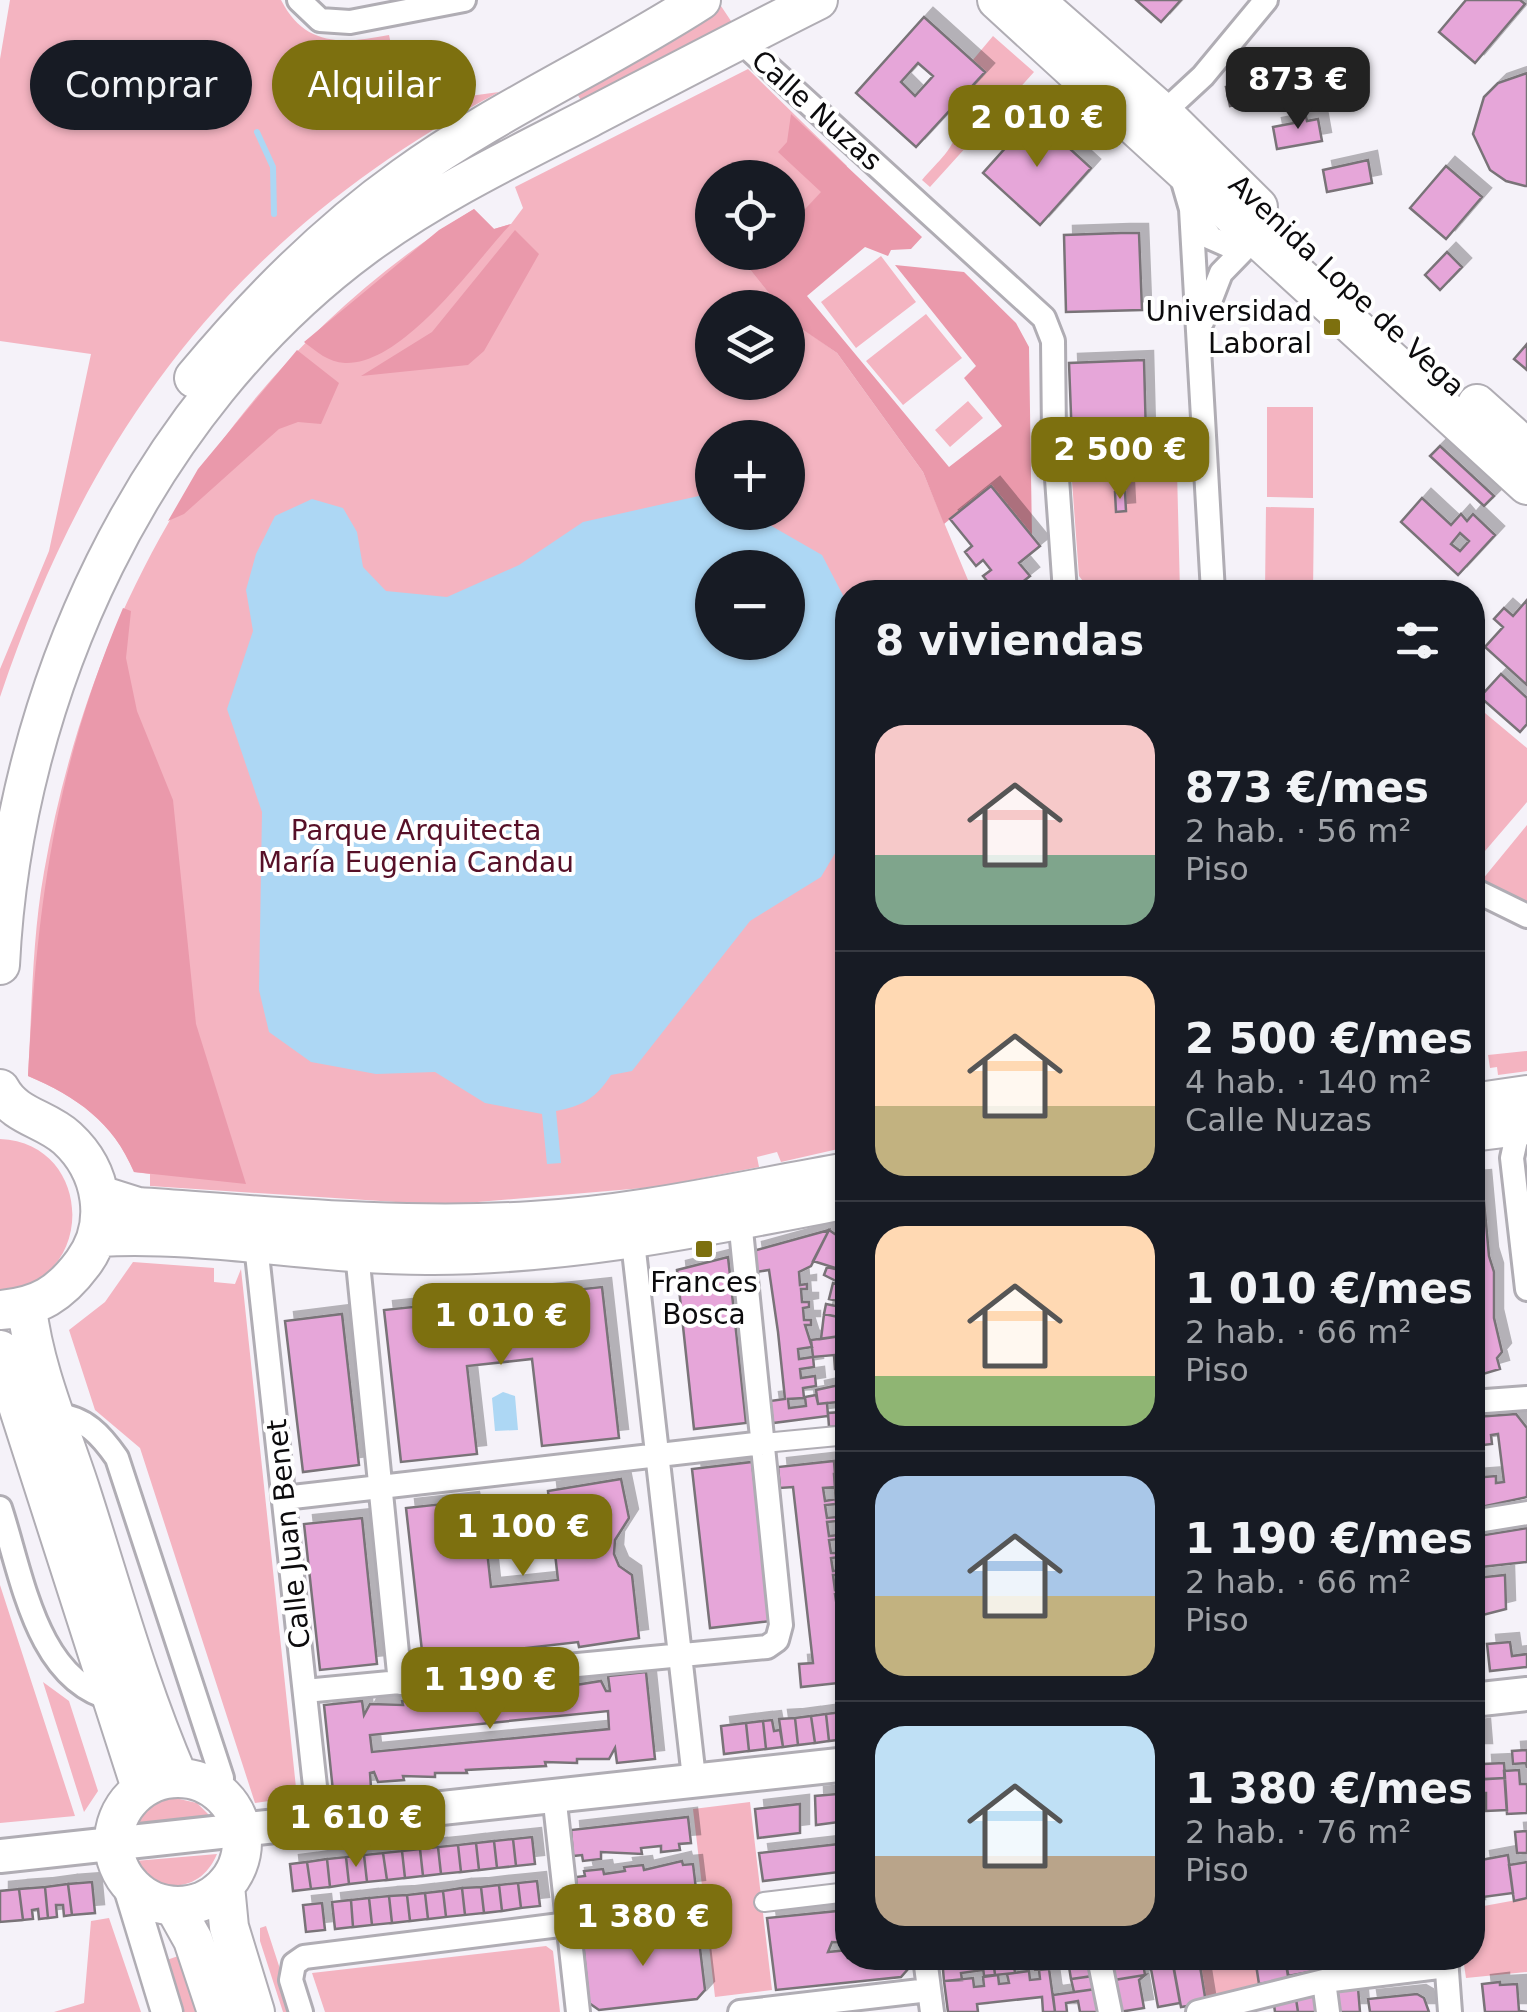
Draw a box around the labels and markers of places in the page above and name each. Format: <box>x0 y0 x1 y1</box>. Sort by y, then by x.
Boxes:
pin: 873 € <box>1228 47 1368 132</box>
pin: 2 010 € <box>945 85 1129 170</box>
place label: Universidad Laboral <box>1146 295 1312 360</box>
marker: Universidad Laboral <box>1321 316 1343 338</box>
pin: 2 500 € <box>1028 417 1212 502</box>
marker: Frances Bosca <box>693 1238 715 1260</box>
place label: Frances Bosca <box>650 1266 758 1331</box>
pin: 1 010 € <box>409 1283 593 1368</box>
pin: 1 100 € <box>431 1494 615 1579</box>
pin: 1 190 € <box>398 1647 582 1732</box>
pin: 1 610 € <box>264 1785 448 1870</box>
pin: 1 380 € <box>551 1884 735 1969</box>

